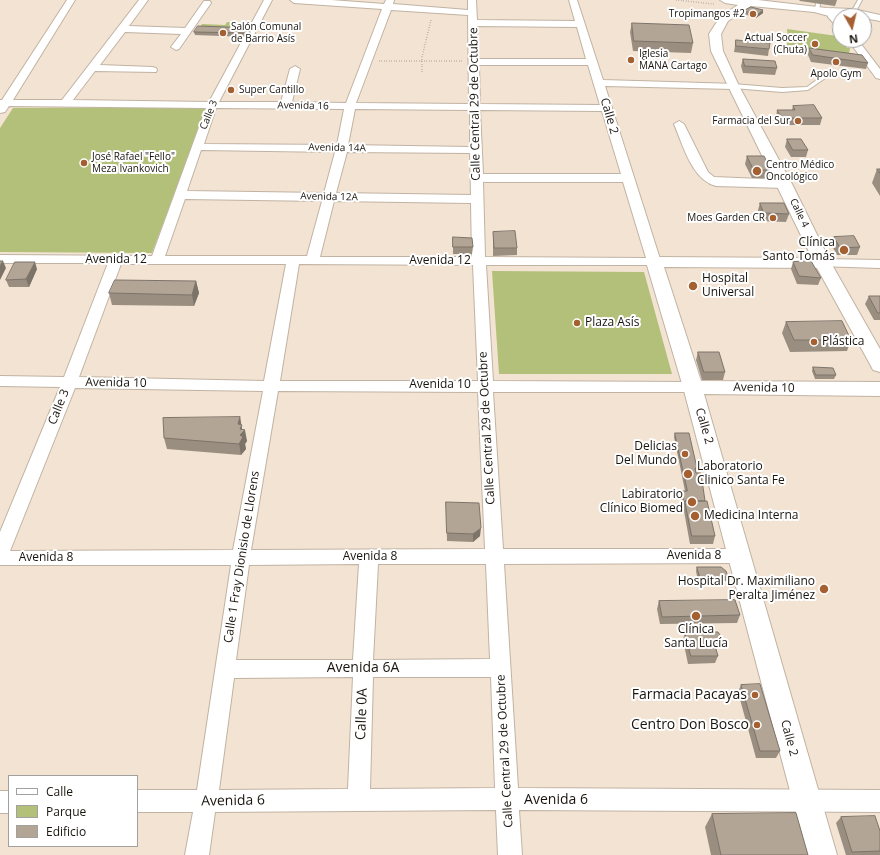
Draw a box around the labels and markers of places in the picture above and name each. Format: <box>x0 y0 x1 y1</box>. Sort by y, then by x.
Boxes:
place label: Tropimangos #2 <box>669 8 745 20</box>
marker: Tropimangos #2 <box>748 9 758 19</box>
place label: Salón Comunal de Barrio Asís <box>231 21 301 44</box>
marker: Salón Comunal de Barrio Asís <box>218 28 228 38</box>
place label: Actual Soccer (Chuta) <box>745 32 807 56</box>
marker: Actual Soccer (Chuta) <box>810 39 820 49</box>
place label: Iglesia MANA Cartago <box>639 48 707 72</box>
marker: Iglesia MANA Cartago <box>626 55 636 65</box>
marker: Apolo Gym <box>831 57 841 67</box>
place label: Apolo Gym <box>810 68 862 80</box>
place label: Super Cantillo <box>239 84 304 96</box>
marker: Super Cantillo <box>226 85 236 95</box>
place label: Farmacia del Sur <box>712 115 790 127</box>
marker: Farmacia del Sur <box>793 116 803 126</box>
place label: José Rafael "Fello" Meza Ivankovich <box>92 151 175 174</box>
marker: José Rafael "Fello" Meza Ivankovich <box>79 158 89 168</box>
place label: Centro Médico Oncológico <box>766 159 834 182</box>
marker: Centro Médico Oncológico <box>751 165 763 177</box>
place label: Moes Garden CR <box>687 212 765 224</box>
marker: Moes Garden CR <box>768 213 778 223</box>
place label: Clínica Santo Tomás <box>762 236 835 264</box>
marker: Clínica Santo Tomás <box>838 244 850 256</box>
place label: Hospital Universal <box>702 272 754 300</box>
marker: Hospital Universal <box>687 280 699 292</box>
place label: Plaza Asís <box>585 316 639 330</box>
marker: Plaza Asís <box>572 318 582 328</box>
place label: Plástica <box>822 335 864 349</box>
marker: Plástica <box>809 337 819 347</box>
place label: Delicias Del Mundo <box>615 440 677 468</box>
marker: Delicias Del Mundo <box>680 449 690 459</box>
place label: Laboratorio Clinico Santa Fe <box>697 460 785 488</box>
marker: Laboratorio Clinico Santa Fe <box>682 468 694 480</box>
place label: Labiratorio Clínico Biomed <box>600 488 683 516</box>
marker: Labiratorio Clínico Biomed <box>686 496 698 508</box>
place label: Medicina Interna <box>704 509 798 523</box>
marker: Medicina Interna <box>689 510 701 522</box>
place label: Hospital Dr. Maximiliano Peralta Jiménez <box>678 575 815 603</box>
marker: Hospital Dr. Maximiliano Peralta Jiménez <box>818 583 830 595</box>
marker: Clínica Santa Lucía <box>690 610 702 622</box>
place label: Clínica Santa Lucía <box>664 623 728 651</box>
place label: Farmacia Pacayas <box>632 687 747 703</box>
marker: Farmacia Pacayas <box>750 690 760 700</box>
place label: Centro Don Bosco <box>631 717 749 733</box>
marker: Centro Don Bosco <box>752 720 762 730</box>

